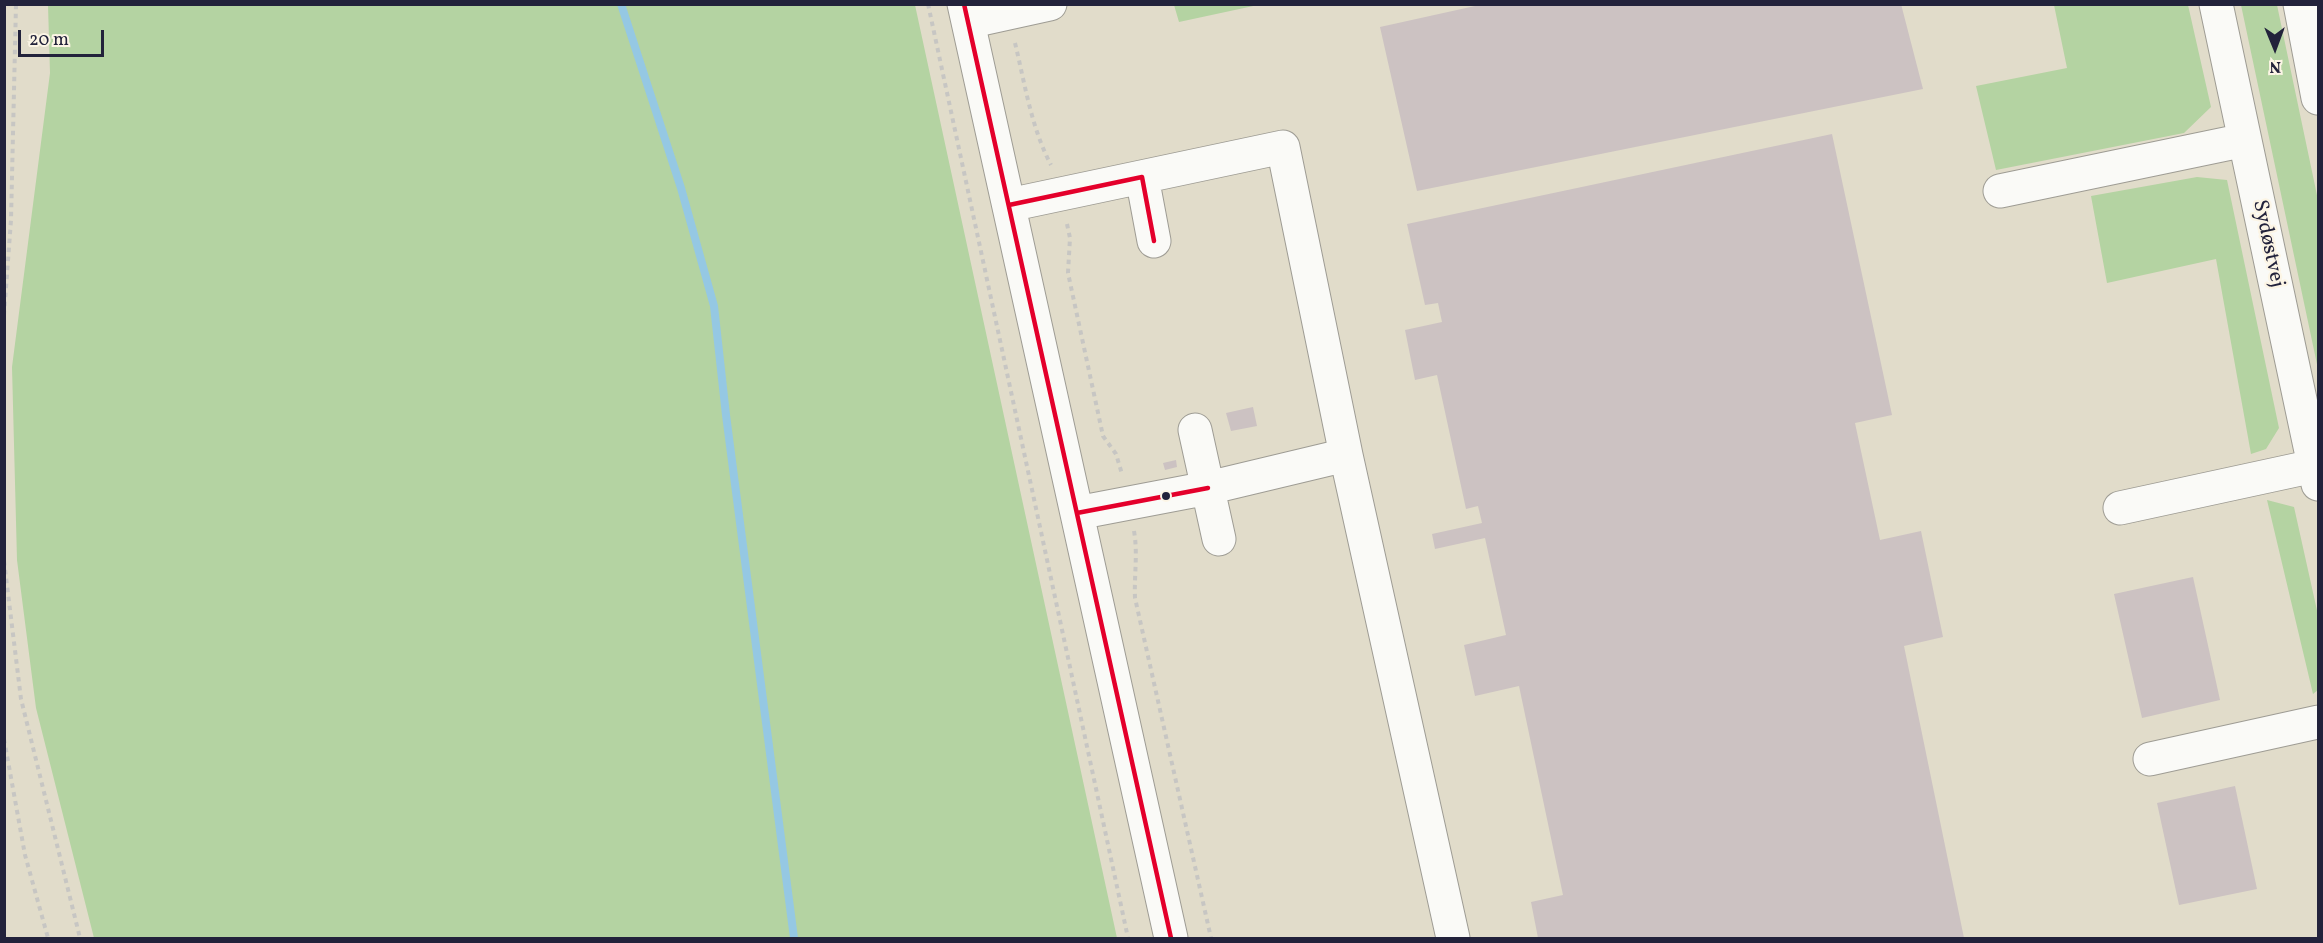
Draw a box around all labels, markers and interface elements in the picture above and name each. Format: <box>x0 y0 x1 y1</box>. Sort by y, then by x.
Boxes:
scale bar <box>21 18 106 56</box>
north arrow <box>2245 18 2305 78</box>
text: 20 m <box>29 28 69 53</box>
text: N <box>2269 55 2281 77</box>
street label: Sydøstvej <box>2245 198 2289 290</box>
unlabelled marker <box>1160 490 1172 502</box>

